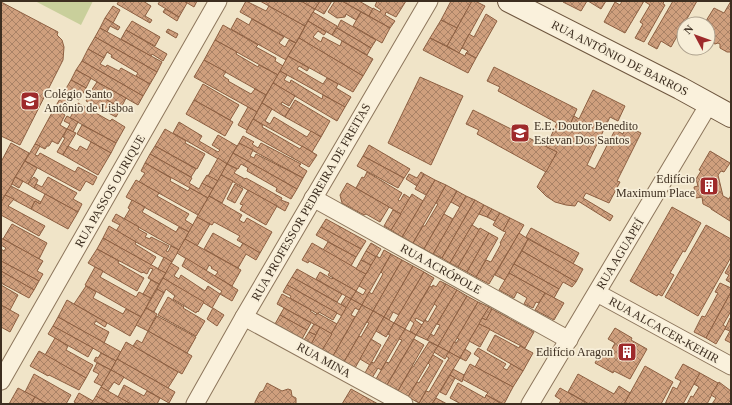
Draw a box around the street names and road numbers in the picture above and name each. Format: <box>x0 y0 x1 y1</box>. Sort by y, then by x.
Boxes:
street label: RUA ANTÔNIO DE BARROS <box>549 17 691 99</box>
street label: RUA PROFESSOR PEDREIRA DE FREITAS <box>248 101 374 303</box>
street label: RUA PASSOS OURIQUE <box>72 132 148 250</box>
street label: RUA AGUAPEÍ <box>593 216 647 292</box>
street label: RUA ACRÓPOLE <box>398 241 484 297</box>
street label: RUA ALCACER-KEHIR <box>607 294 721 366</box>
street label: RUA MINA <box>295 339 354 381</box>

